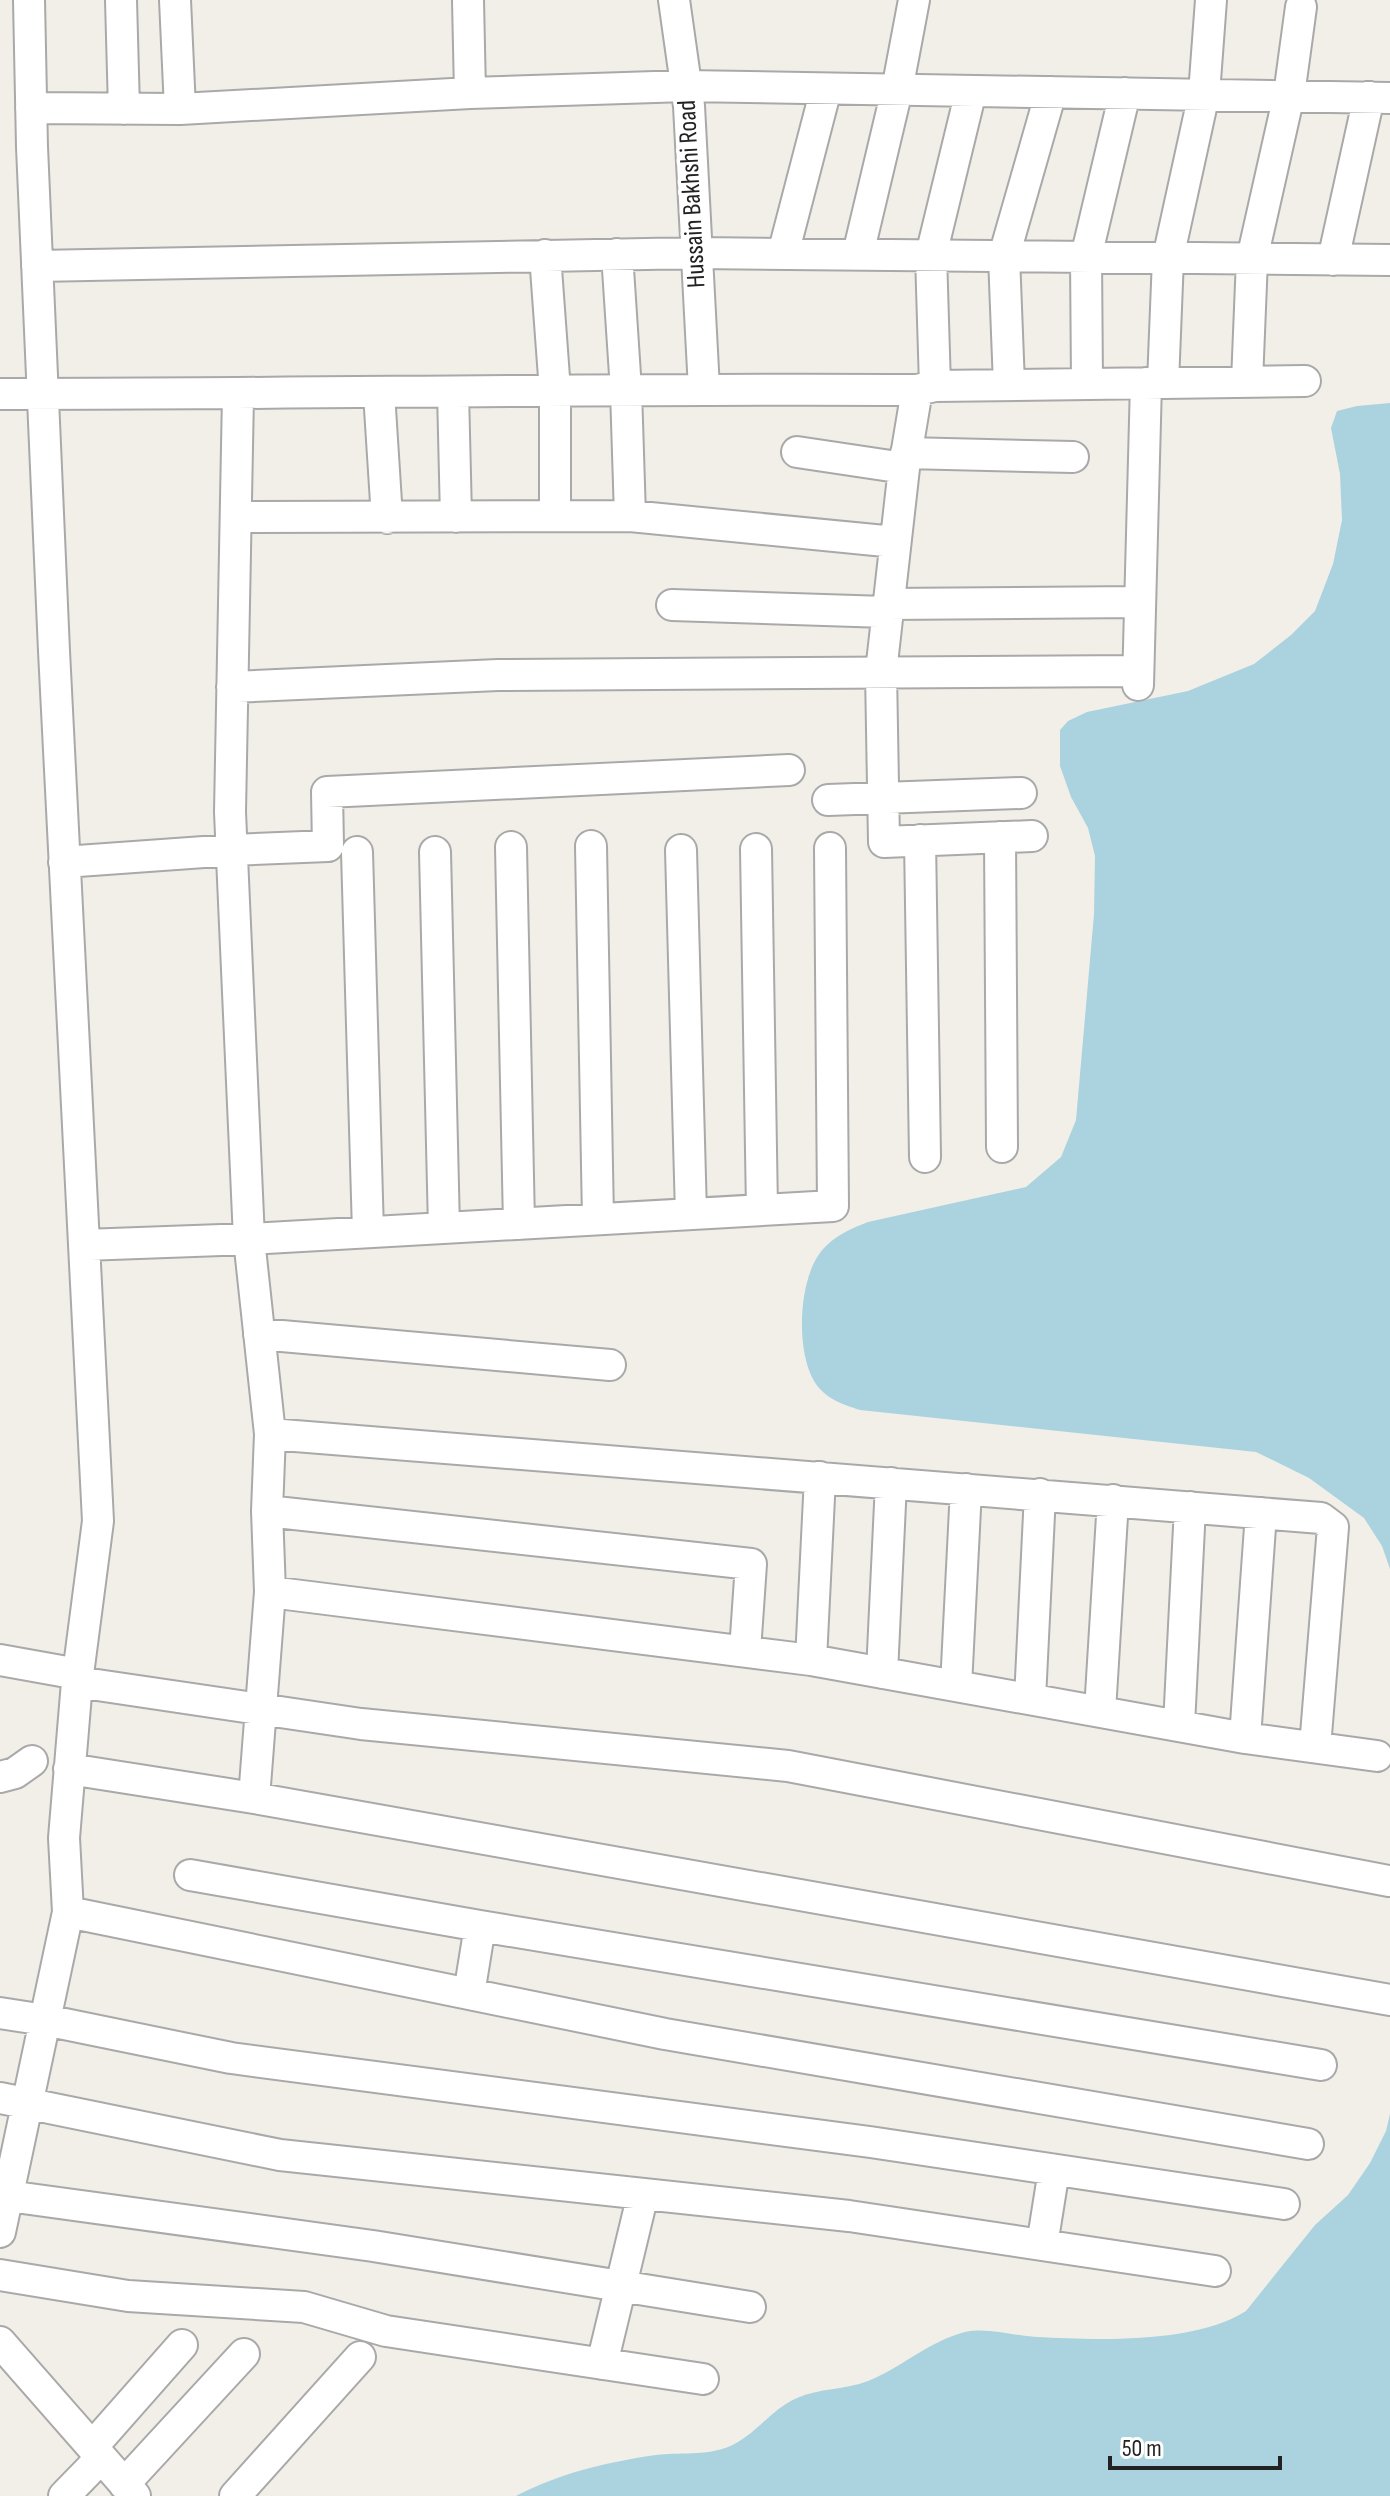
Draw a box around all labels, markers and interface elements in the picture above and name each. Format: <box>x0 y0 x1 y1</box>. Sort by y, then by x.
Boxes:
street label: Hussain Bakhshi Road <box>672 99 712 289</box>
scale bar <box>1110 2420 1280 2470</box>
text: 50 m <box>1122 2434 1162 2463</box>

